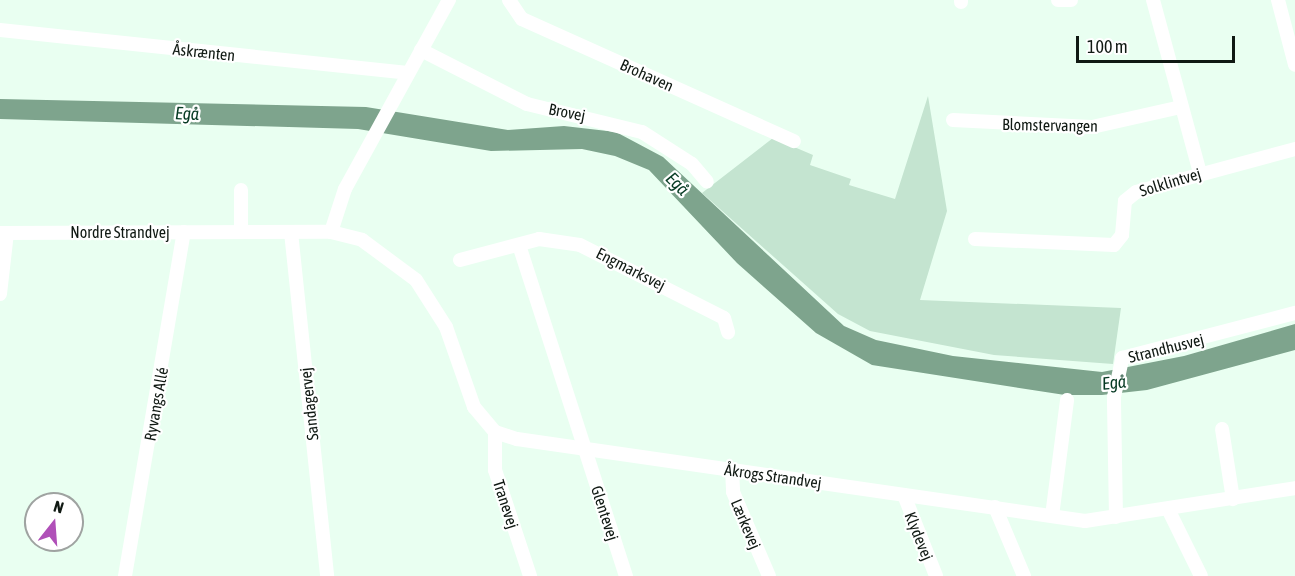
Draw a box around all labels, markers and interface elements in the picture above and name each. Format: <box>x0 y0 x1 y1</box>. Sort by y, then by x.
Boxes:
scale bar <box>1079 24 1238 62</box>
text: 100 m <box>1087 36 1128 57</box>
street label: Åskrænten <box>172 39 236 65</box>
street label: Brohaven <box>617 55 677 95</box>
street label: Brovej <box>547 99 587 125</box>
water label: Egå <box>175 103 199 125</box>
street label: Blomstervangen <box>1002 115 1098 135</box>
street label: Solklintvej <box>1137 164 1203 200</box>
water label: Egå <box>661 168 693 200</box>
street label: Nordre Strandvej <box>70 222 170 242</box>
street label: Engmarksvej <box>593 243 669 295</box>
street label: Strandhusvej <box>1126 329 1206 367</box>
street label: Ryvangs Allé <box>140 366 172 442</box>
street label: Sandagervej <box>296 367 322 441</box>
water label: Egå <box>1101 371 1127 395</box>
street label: Åkrogs Strandvej <box>723 460 823 492</box>
street label: Tranevej <box>489 477 523 531</box>
street label: Glentevej <box>587 483 623 543</box>
north arrow <box>24 492 84 552</box>
street label: Lærkevej <box>727 496 765 552</box>
text: N <box>52 497 66 517</box>
street label: Klydevej <box>901 509 937 563</box>

